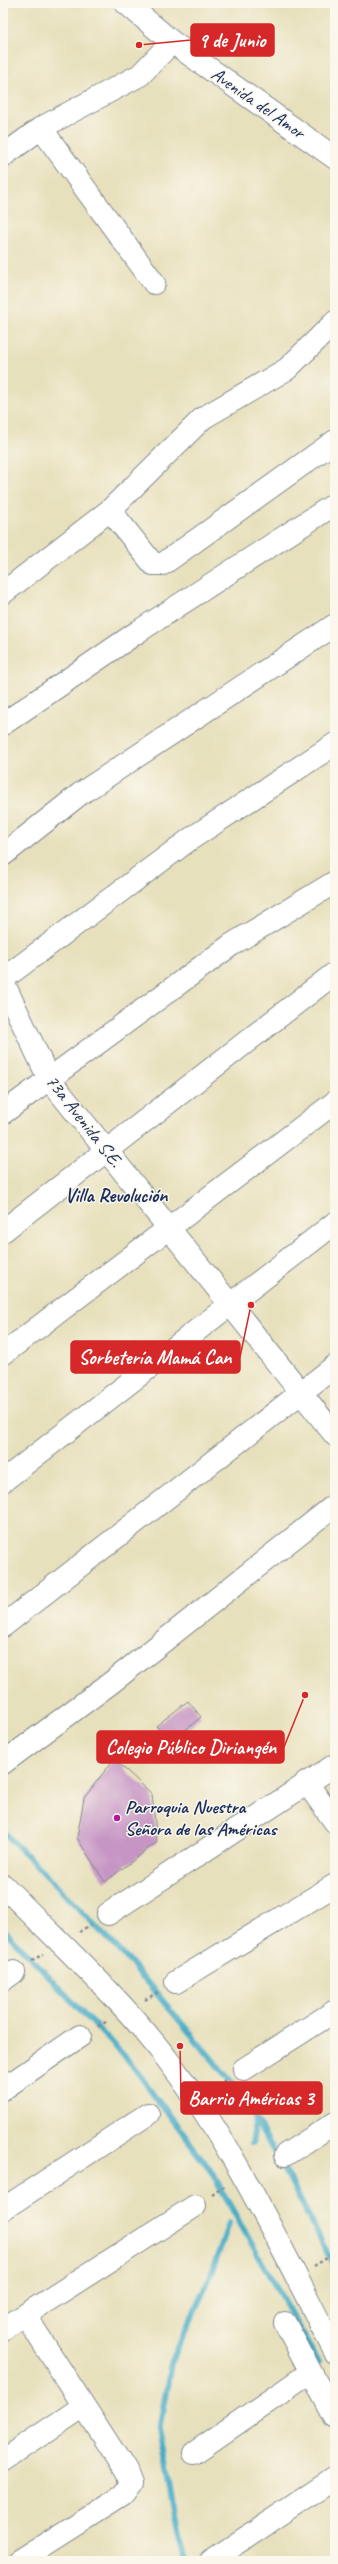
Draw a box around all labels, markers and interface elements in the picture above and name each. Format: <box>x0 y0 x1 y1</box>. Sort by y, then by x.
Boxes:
callout: 9 de Junio <box>191 24 274 56</box>
text: 9 de Junio <box>198 28 267 53</box>
street label: Avenida del Amor <box>206 62 311 145</box>
street label: 73a Avenida S.E. <box>40 1070 128 1172</box>
district label: Villa Revolución <box>65 1183 168 1208</box>
callout: Sorbetería Mamá Can <box>71 1341 240 1373</box>
text: Sorbetería Mamá Can <box>78 1345 232 1370</box>
callout: Colegio Público Diriangén <box>97 1731 284 1763</box>
text: Colegio Público Diriangén <box>106 1735 277 1760</box>
place label: Parroquia Nuestra Señora de las Américas <box>125 1795 279 1841</box>
marker: Parroquia Nuestra Señora de las Américas <box>112 1813 122 1823</box>
callout: Barrio Américas 3 <box>181 2082 322 2114</box>
text: Barrio Américas 3 <box>188 2086 316 2111</box>

